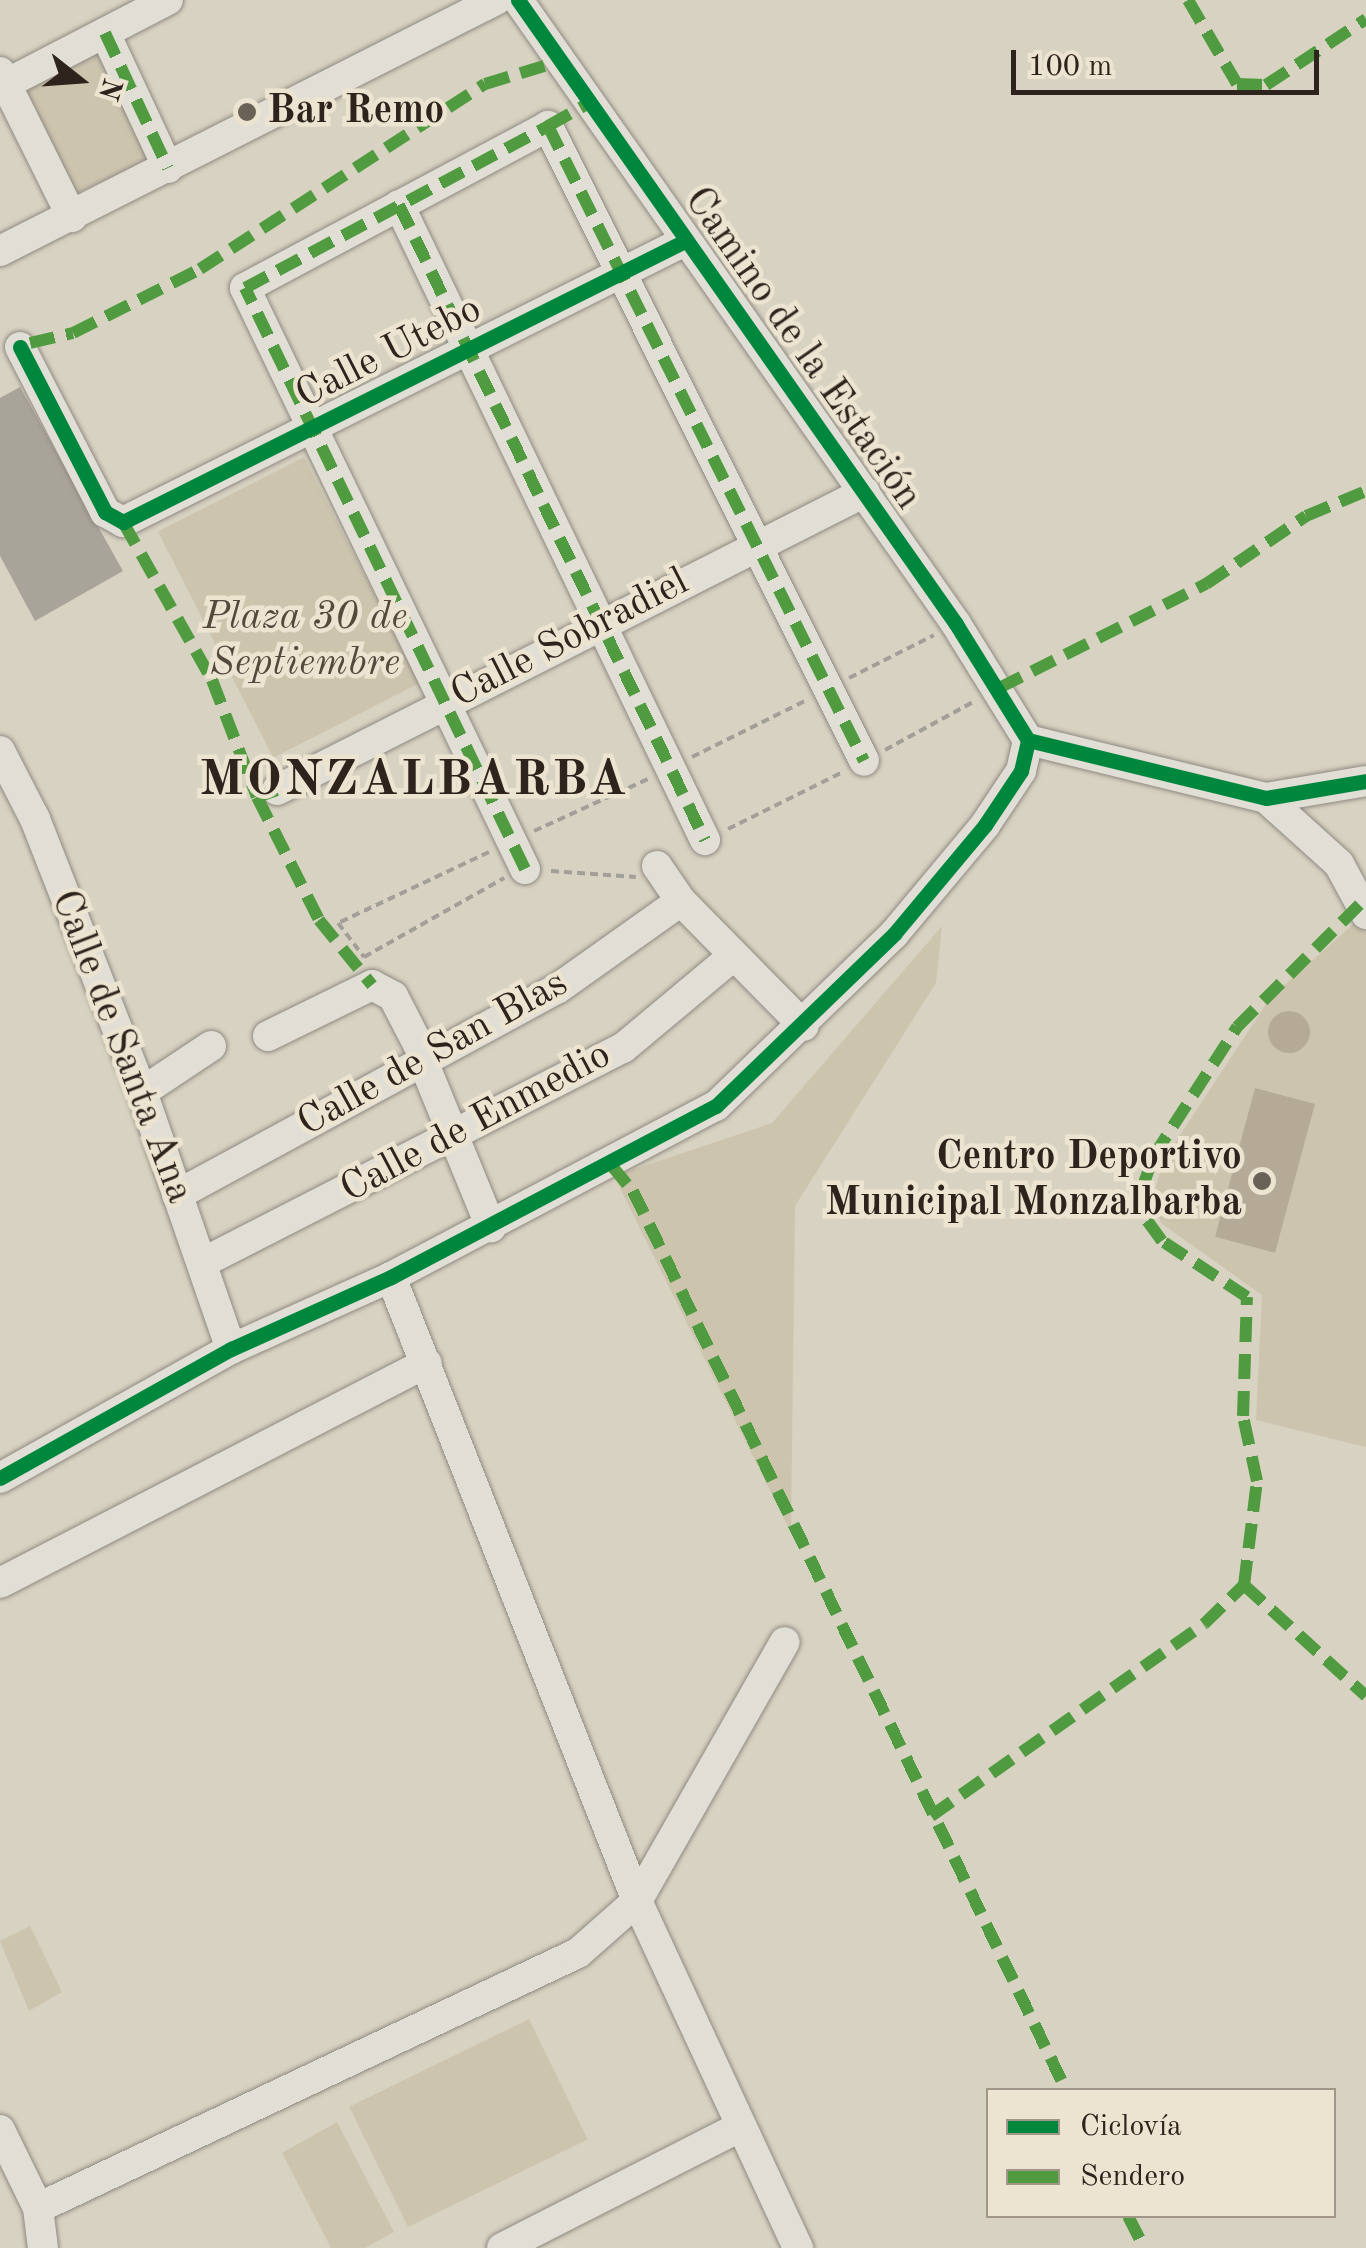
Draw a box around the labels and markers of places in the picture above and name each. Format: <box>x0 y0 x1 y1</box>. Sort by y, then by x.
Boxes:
place label: Bar Remo <box>267 88 445 136</box>
marker: Bar Remo <box>236 101 258 123</box>
place label: Centro Deportivo Municipal Monzalbarba <box>825 1134 1242 1228</box>
marker: Centro Deportivo Municipal Monzalbarba <box>1251 1170 1273 1192</box>

